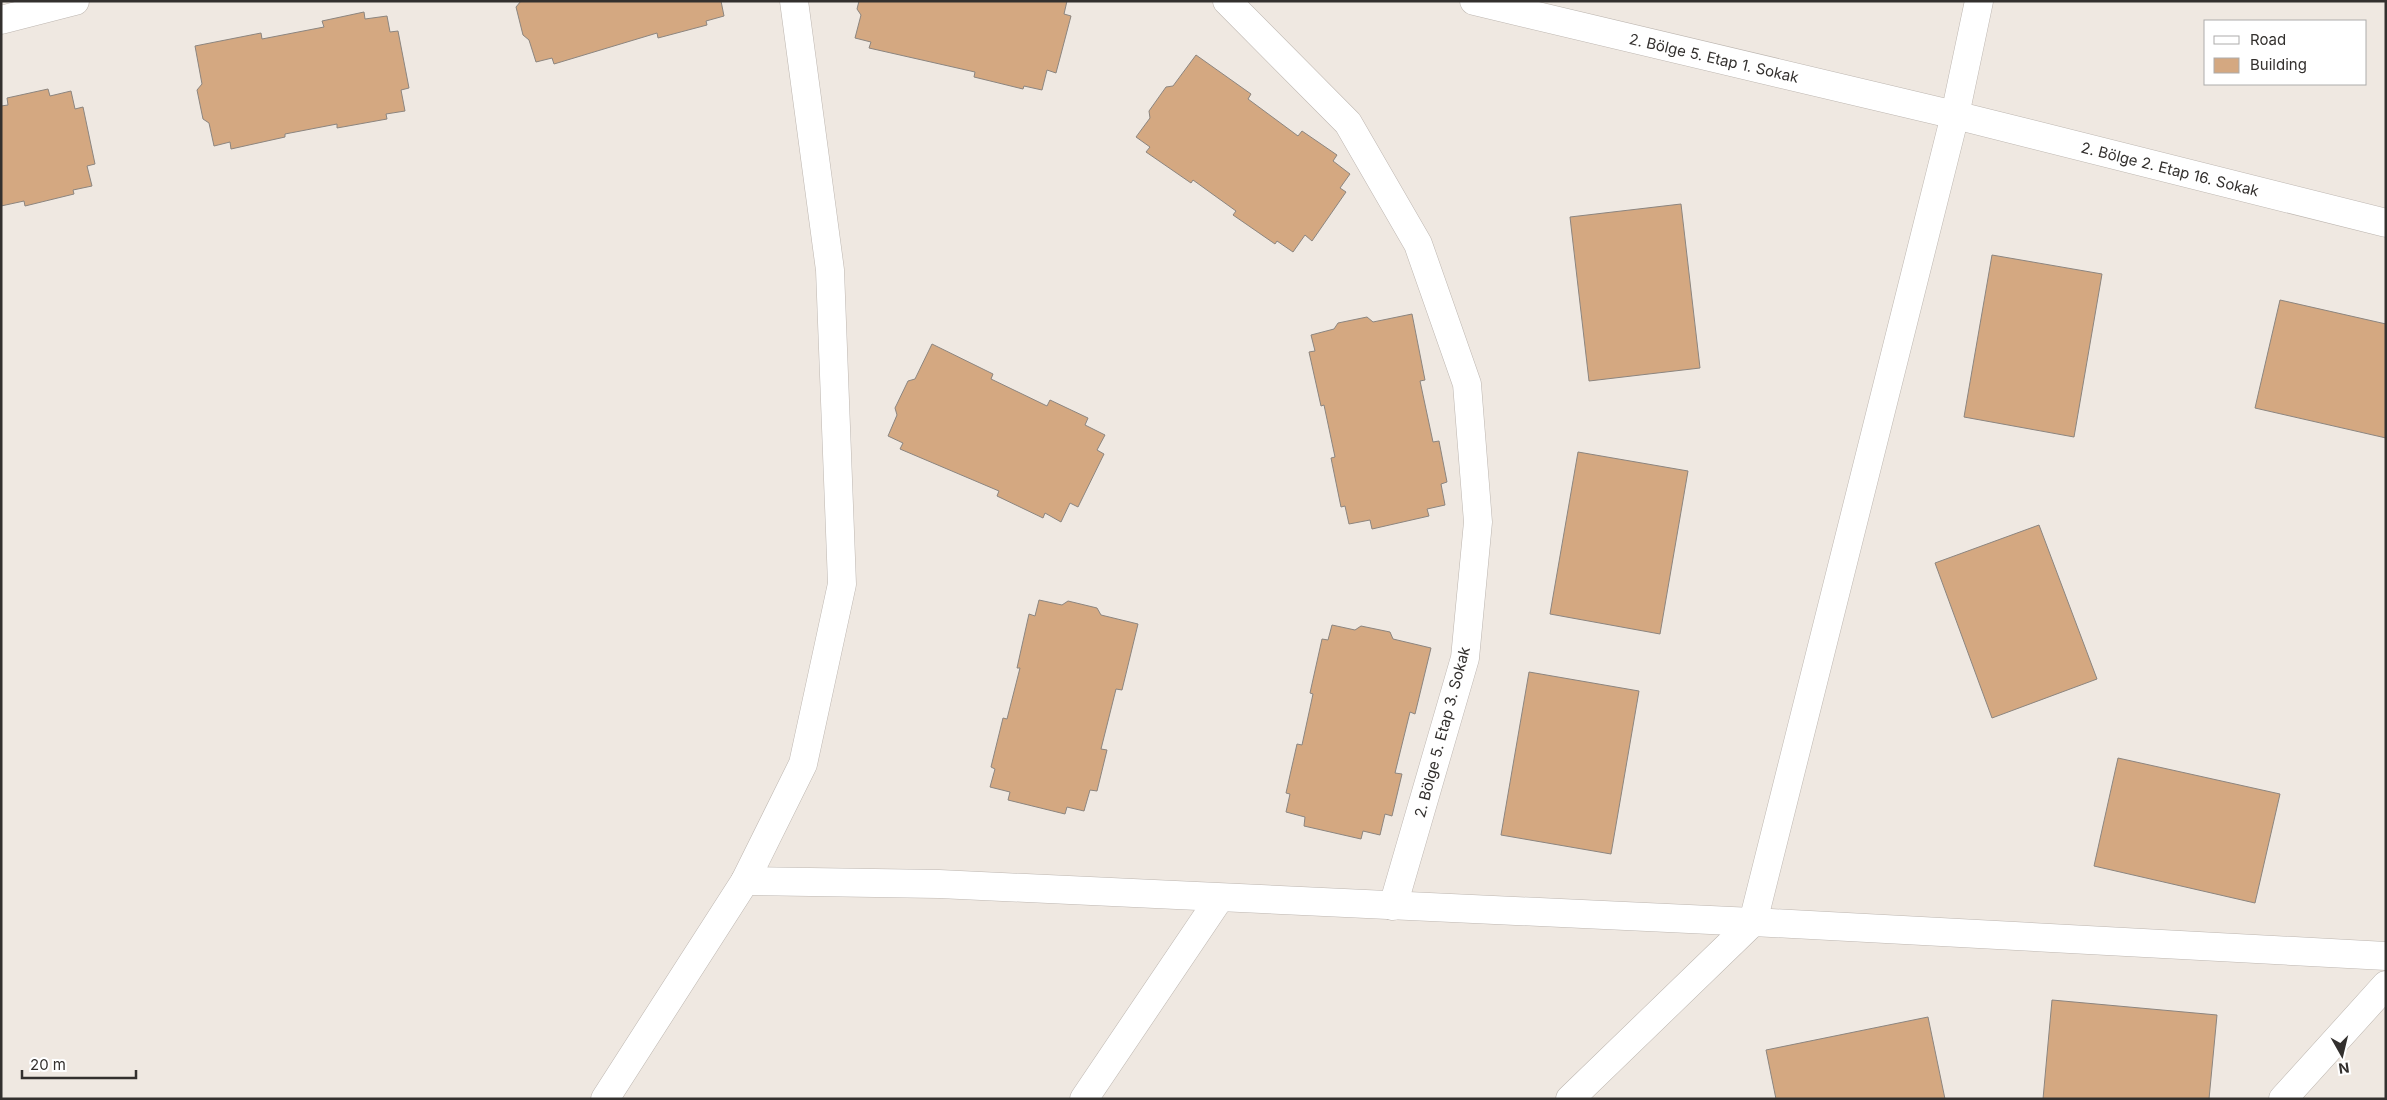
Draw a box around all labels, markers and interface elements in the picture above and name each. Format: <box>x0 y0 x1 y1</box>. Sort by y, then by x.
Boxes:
legend <box>2204 20 2367 85</box>
street label: 2. Bölge 5. Etap 1. Sokak <box>1627 29 1801 87</box>
text: Road <box>2250 30 2286 49</box>
text: Building <box>2250 55 2307 74</box>
street label: 2. Bölge 2. Etap 16. Sokak <box>2079 138 2262 201</box>
street label: 2. Bölge 5. Etap 3. Sokak <box>1410 644 1474 820</box>
north arrow <box>2317 1030 2367 1080</box>
scale bar <box>22 1048 136 1080</box>
text: 20 m <box>30 1055 66 1074</box>
text: N <box>2337 1059 2350 1078</box>

